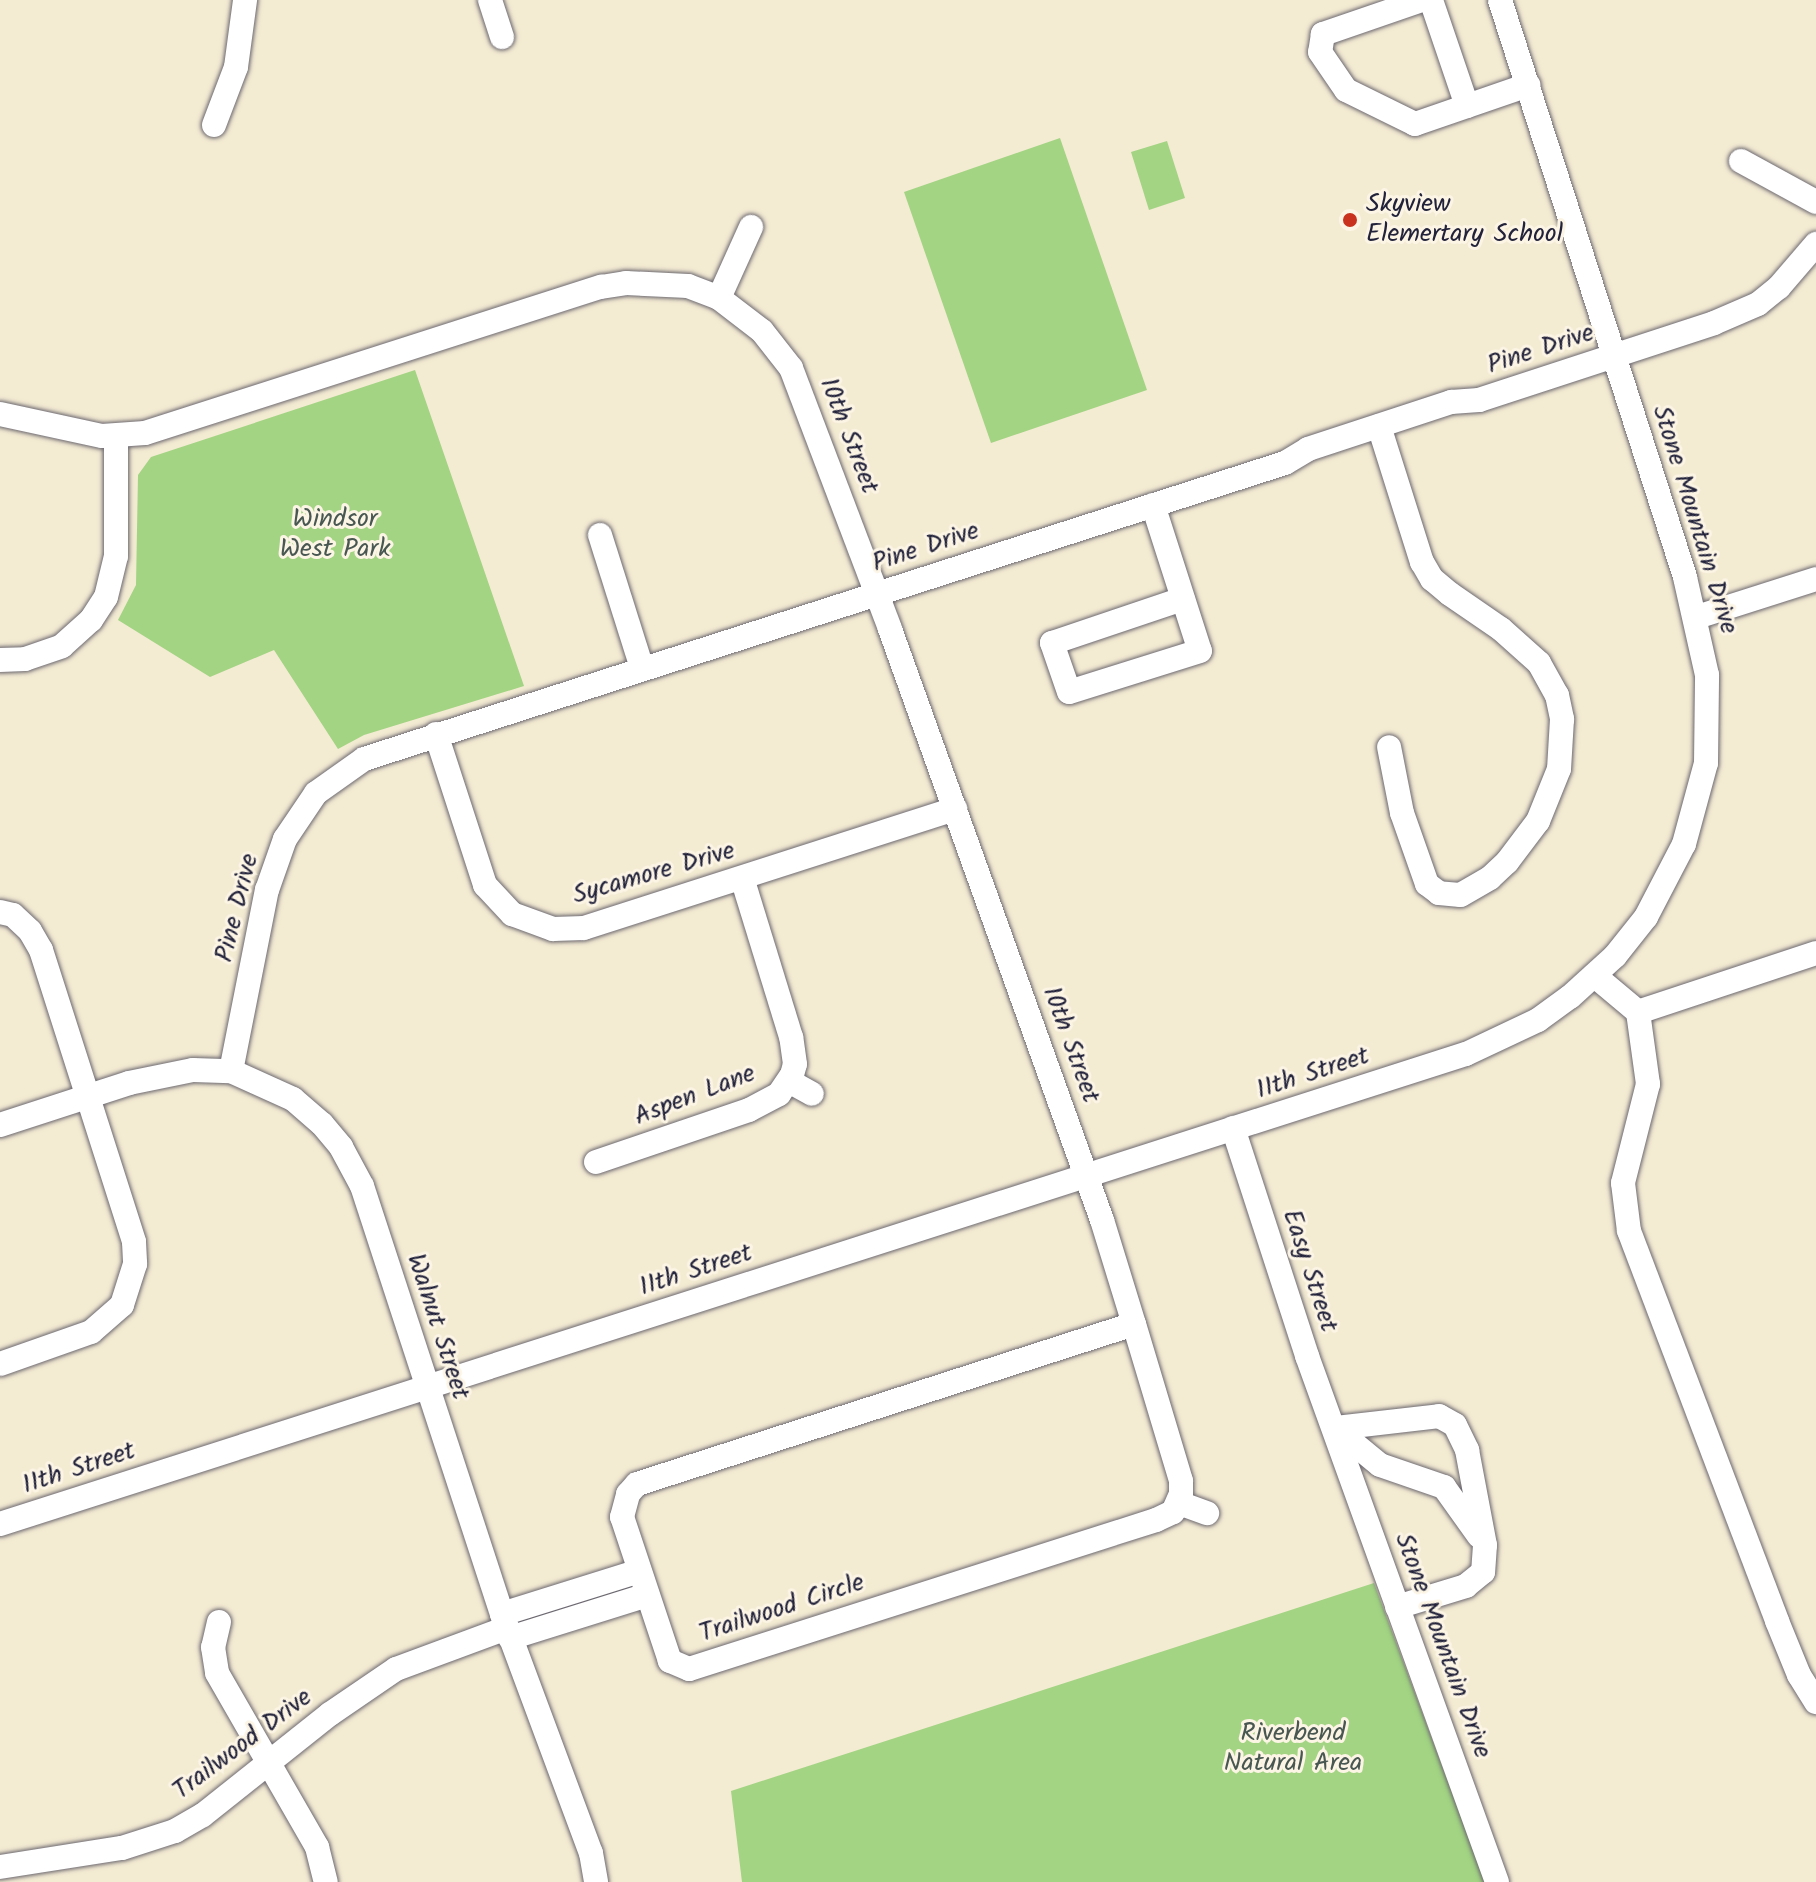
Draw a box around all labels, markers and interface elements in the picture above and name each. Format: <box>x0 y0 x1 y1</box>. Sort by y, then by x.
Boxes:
place label: Skyview Elemertary School <box>1366 189 1563 250</box>
marker: Skyview Elemertary School <box>1341 211 1359 229</box>
street label: Pine Drive <box>1484 318 1598 382</box>
street label: 10th Street <box>812 374 884 498</box>
street label: Stone Mountain Drive <box>1644 402 1744 638</box>
park label: Windsor West Park <box>280 504 390 566</box>
street label: Pine Drive <box>869 516 983 580</box>
street label: Sycamore Drive <box>569 836 739 912</box>
street label: Pine Drive <box>209 851 267 965</box>
street label: 10th Street <box>1035 983 1105 1107</box>
street label: 11th Street <box>1253 1041 1373 1107</box>
street label: Aspen Lane <box>630 1059 760 1133</box>
street label: Easy Street <box>1275 1206 1343 1336</box>
street label: 11th Street <box>636 1238 756 1304</box>
street label: Walnut Street <box>399 1250 475 1404</box>
street label: 11th Street <box>19 1436 139 1502</box>
street label: Stone Mountain Drive <box>1387 1529 1497 1763</box>
street label: Trailwood Circle <box>696 1568 868 1650</box>
street label: Trailwood Drive <box>167 1683 319 1807</box>
park label: Riverbend Natural Area <box>1224 1718 1362 1780</box>

